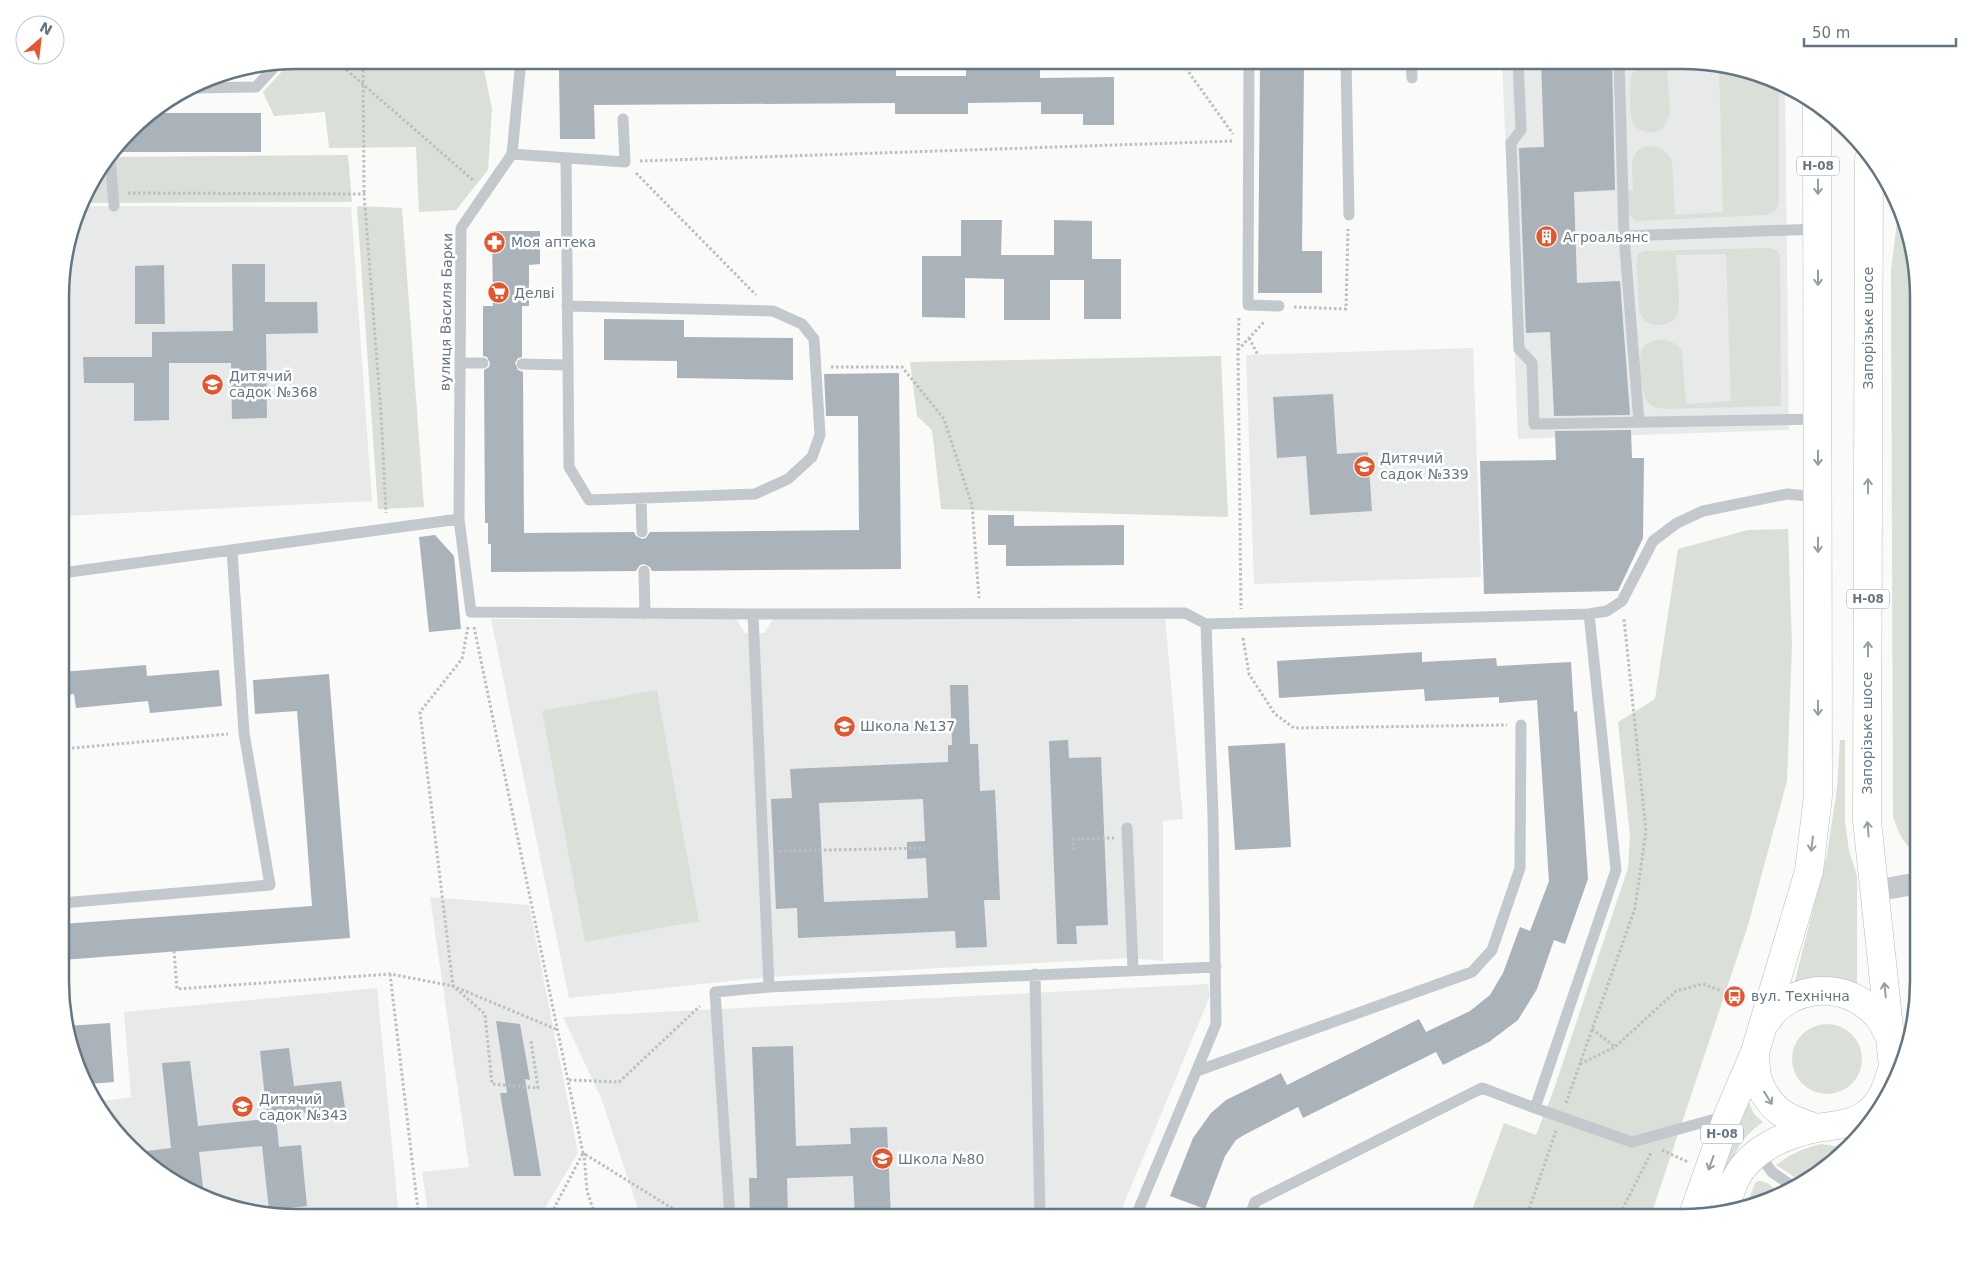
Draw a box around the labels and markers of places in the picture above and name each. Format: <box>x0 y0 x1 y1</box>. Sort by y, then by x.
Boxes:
building icon: Агроальянс <box>1535 225 1559 249</box>
place label: Агроальянс <box>1563 229 1648 245</box>
pharmacy icon: Моя аптека <box>483 230 507 254</box>
place label: Моя аптека <box>511 234 596 250</box>
supermarket icon: Делві <box>486 281 510 305</box>
place label: Делві <box>514 285 555 301</box>
place label: Дитячий садок №368 <box>229 368 318 400</box>
school or university icon: Дитячий садок №368 <box>201 372 225 396</box>
place label: Дитячий садок №339 <box>1380 450 1469 482</box>
school or university icon: Дитячий садок №339 <box>1352 454 1376 478</box>
school or university icon: Школа №137 <box>832 714 856 738</box>
place label: Школа №137 <box>860 718 955 734</box>
bus stop icon: вул. Технічна <box>1723 984 1747 1008</box>
place label: вул. Технічна <box>1751 988 1850 1004</box>
place label: Дитячий садок №343 <box>259 1091 348 1123</box>
school or university icon: Дитячий садок №343 <box>231 1095 255 1119</box>
school or university icon: Школа №80 <box>870 1147 894 1171</box>
place label: Школа №80 <box>898 1151 984 1167</box>

